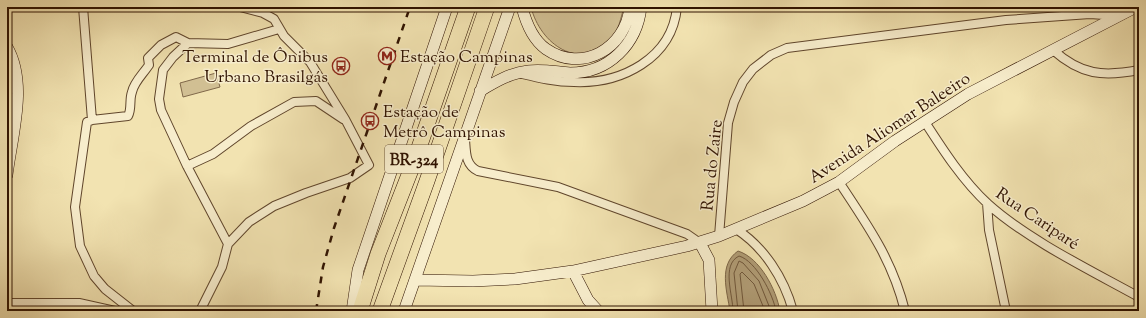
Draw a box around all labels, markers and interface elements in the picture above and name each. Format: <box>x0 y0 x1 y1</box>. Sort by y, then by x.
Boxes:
place label: Terminal de Ônibus Urbano Brasilgás <box>182 46 328 90</box>
metro station icon: Estação Campinas <box>377 46 397 66</box>
place label: Estação Campinas <box>400 46 533 70</box>
bus stop icon: Terminal de Ônibus Urbano Brasilgás <box>331 56 351 76</box>
street label: Avenida Aliomar Baleeiro <box>804 67 976 190</box>
place label: Estação de Metrô Campinas <box>383 101 506 145</box>
bus stop icon: Estação de Metrô Campinas <box>360 111 380 131</box>
street label: Rua do Zaire <box>696 118 730 212</box>
road number: BR-324 <box>385 145 443 173</box>
street label: Rua Cariparé <box>990 183 1084 257</box>

